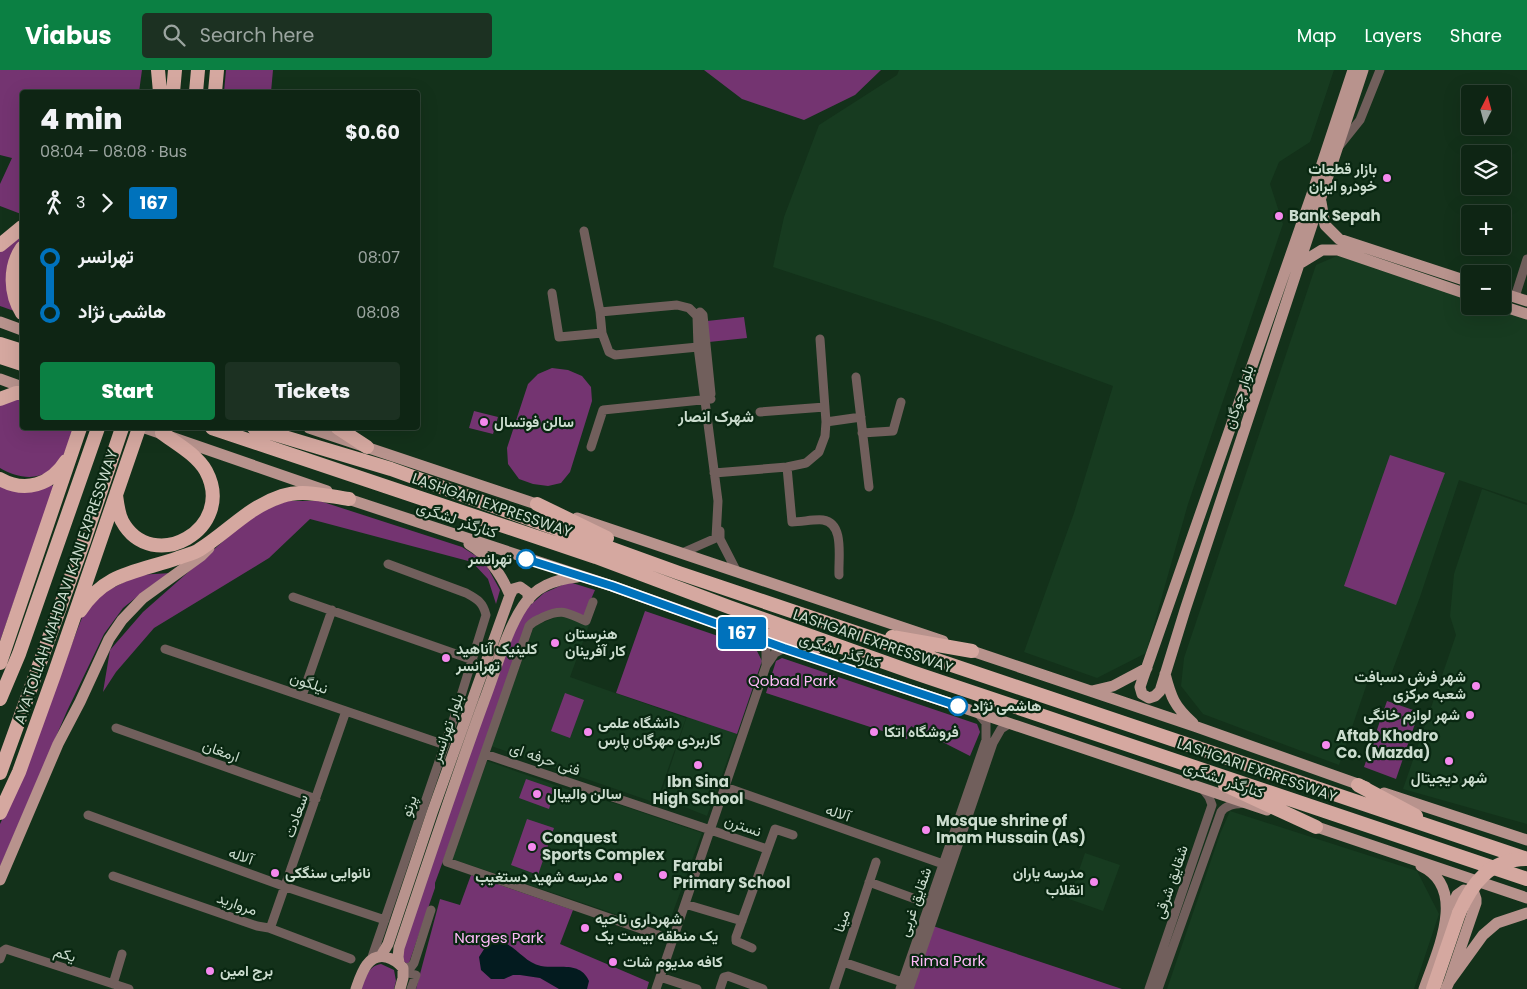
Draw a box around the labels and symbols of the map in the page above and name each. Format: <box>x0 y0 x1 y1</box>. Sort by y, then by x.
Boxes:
north arrow <box>1461 85 1511 135</box>
place label: بازار قطعات خودرو ایران <box>1308 158 1377 196</box>
marker: بازار قطعات خودرو ایران <box>1381 172 1393 184</box>
place label: Bank Sepah <box>1289 205 1381 226</box>
marker: Bank Sepah <box>1273 210 1285 222</box>
street label: بلوار چوگان <box>1218 362 1259 431</box>
district label: شهرک انصار <box>677 405 754 428</box>
place label: سالن فوتسال <box>494 411 574 432</box>
marker: سالن فوتسال <box>478 416 490 428</box>
street label: AYATOLLAH MAHDAVI KANI EXPRESSWAY <box>9 446 123 727</box>
street label: LASHGARI EXPRESSWAY <box>409 467 575 542</box>
street label: کنارگذر لشگری <box>414 496 501 543</box>
place label: تهرانسر <box>467 548 512 569</box>
marker: تهرانسر <box>516 549 536 569</box>
street label: LASHGARI EXPRESSWAY <box>790 603 956 678</box>
line badge: 167 <box>713 617 771 649</box>
place label: هنرستان کار آفرینان <box>565 623 626 661</box>
street label: کنارگذر لشگری <box>797 628 884 674</box>
marker: هنرستان کار آفرینان <box>549 637 561 649</box>
place label: کلینیک آناهید تهرانسر <box>455 638 538 676</box>
marker: کلینیک آناهید تهرانسر <box>440 652 452 664</box>
street label: نیلگون <box>287 666 331 699</box>
place label: شهر فرش دسبافت شعبه مرکزی <box>1355 666 1466 704</box>
park label: Qobad Park <box>748 670 836 691</box>
marker: شهر فرش دسبافت شعبه مرکزی <box>1470 680 1482 692</box>
street label: بلوار تهرانسر <box>425 691 468 766</box>
place label: هاشمی نژاد <box>972 695 1042 716</box>
marker: هاشمی نژاد <box>948 696 968 716</box>
place label: شهر لوازم خانگی <box>1363 704 1460 725</box>
marker: شهر لوازم خانگی <box>1464 709 1476 721</box>
place label: دانشگاه علمی کاربردی مهرگان پارس <box>598 712 721 750</box>
place label: فروشگاه اتکا <box>884 721 959 742</box>
place label: Aftab Khodro Co. (Mazda) <box>1336 725 1439 763</box>
marker: دانشگاه علمی کاربردی مهرگان پارس <box>582 726 594 738</box>
marker: فروشگاه اتکا <box>868 726 880 738</box>
street label: LASHGARI EXPRESSWAY <box>1174 732 1340 807</box>
street label: ارمغان <box>200 734 243 767</box>
street label: فنی حرفه ای <box>507 737 583 780</box>
marker: Aftab Khodro Co. (Mazda) <box>1320 739 1332 751</box>
marker: شهر دیجیتال <box>1443 755 1455 767</box>
street label: کنارگذر لشگری <box>1181 756 1268 803</box>
marker: Ibn Sina High School <box>692 759 704 771</box>
place label: شهر دیجیتال <box>1411 767 1487 788</box>
place label: Ibn Sina High School <box>653 771 743 809</box>
place label: سالن والیبال <box>547 783 622 804</box>
marker: سالن والیبال <box>531 788 543 800</box>
street label: سعادت <box>278 791 313 840</box>
street label: پرتو <box>395 792 422 819</box>
street label: آلاله <box>823 799 855 827</box>
street label: نسترن <box>722 809 764 842</box>
place label: Mosque shrine of Imam Hussain (AS) <box>936 810 1086 848</box>
marker: Mosque shrine of Imam Hussain (AS) <box>920 824 932 836</box>
place label: Conquest Sports Complex <box>542 827 665 865</box>
street label: آلاله <box>226 841 258 870</box>
marker: Conquest Sports Complex <box>526 841 538 853</box>
street label: شقایق شرقی <box>1148 842 1193 921</box>
place label: Farabi Primary School <box>673 855 790 893</box>
place label: نانوایی سنگکی <box>285 862 371 883</box>
place label: مدرسه یاران انقلاب <box>1013 862 1084 900</box>
street label: شقایق غربی <box>893 864 936 939</box>
place label: مدرسه شهید دستغیب <box>475 866 608 887</box>
marker: نانوایی سنگکی <box>269 867 281 879</box>
marker: Farabi Primary School <box>657 869 669 881</box>
marker: مدرسه شهید دستغیب <box>612 871 624 883</box>
marker: مدرسه یاران انقلاب <box>1088 876 1100 888</box>
street label: مروارید <box>214 887 260 920</box>
street label: مینا <box>828 907 855 935</box>
place label: شهرداری ناحیه یک منطقه بیست یک <box>595 908 718 946</box>
marker: شهرداری ناحیه یک منطقه بیست یک <box>579 922 591 934</box>
park label: Narges Park <box>454 927 544 948</box>
street label: یکم <box>52 940 79 967</box>
park label: Rima Park <box>911 950 986 971</box>
place label: کافه مدیوم شات <box>623 951 723 972</box>
marker: کافه مدیوم شات <box>607 956 619 968</box>
place label: برج امین <box>220 960 273 981</box>
marker: برج امین <box>204 965 216 977</box>

